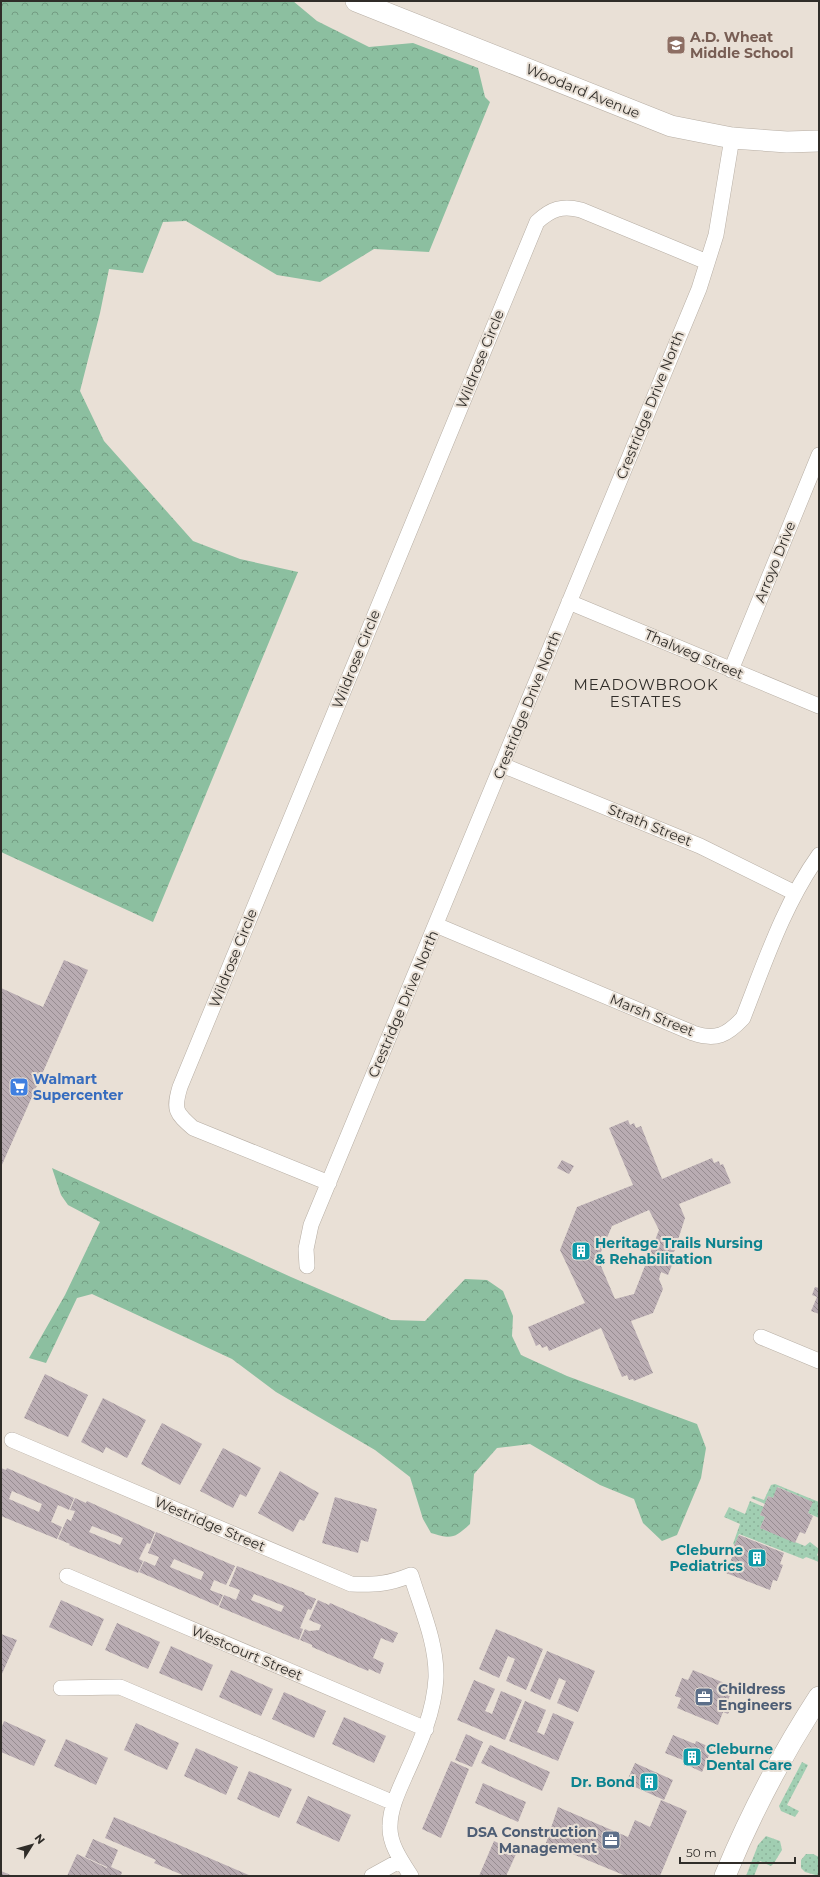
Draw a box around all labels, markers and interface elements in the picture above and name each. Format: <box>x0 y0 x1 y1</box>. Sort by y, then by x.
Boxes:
place label: A.D. Wheat Middle School <box>689 28 793 62</box>
school or university icon: A.D. Wheat Middle School <box>665 34 687 56</box>
street label: Woodard Avenue <box>523 60 643 122</box>
street label: Wildrose Circle <box>452 307 508 411</box>
street label: Crestridge Drive North <box>612 328 688 482</box>
street label: Arroyo Drive <box>751 519 799 605</box>
street label: Wildrose Circle <box>328 607 384 711</box>
street label: Thalweg Street <box>642 625 746 683</box>
street label: Crestridge Drive North <box>489 628 565 782</box>
district label: MEADOWBROOK ESTATES <box>573 675 719 711</box>
street label: Strath Street <box>605 800 695 850</box>
street label: Wildrose Circle <box>205 906 261 1010</box>
street label: Crestridge Drive North <box>364 928 442 1080</box>
street label: Marsh Street <box>607 990 697 1040</box>
place label: Walmart Supercenter <box>33 1070 123 1104</box>
supermarket icon: Walmart Supercenter <box>8 1076 30 1098</box>
place label: Heritage Trails Nursing & Rehabilitation <box>595 1234 763 1268</box>
building icon: Heritage Trails Nursing & Rehabilitation <box>570 1240 592 1262</box>
street label: Westridge Street <box>152 1493 268 1556</box>
place label: Cleburne Pediatrics <box>670 1541 744 1575</box>
building icon: Cleburne Pediatrics <box>746 1547 768 1569</box>
street label: Westcourt Street <box>189 1621 306 1685</box>
place label: Childress Engineers <box>718 1680 793 1714</box>
office icon: Childress Engineers <box>693 1686 715 1708</box>
place label: Cleburne Dental Care <box>706 1740 792 1774</box>
building icon: Cleburne Dental Care <box>681 1746 703 1768</box>
building icon: Dr. Bond <box>638 1771 660 1793</box>
place label: Dr. Bond <box>571 1773 635 1791</box>
place label: DSA Construction Management <box>466 1823 597 1857</box>
north arrow <box>12 1825 52 1865</box>
office icon: DSA Construction Management <box>600 1829 622 1851</box>
text: N <box>32 1831 48 1847</box>
scale bar <box>680 1839 795 1865</box>
text: 50 m <box>686 1845 717 1860</box>

